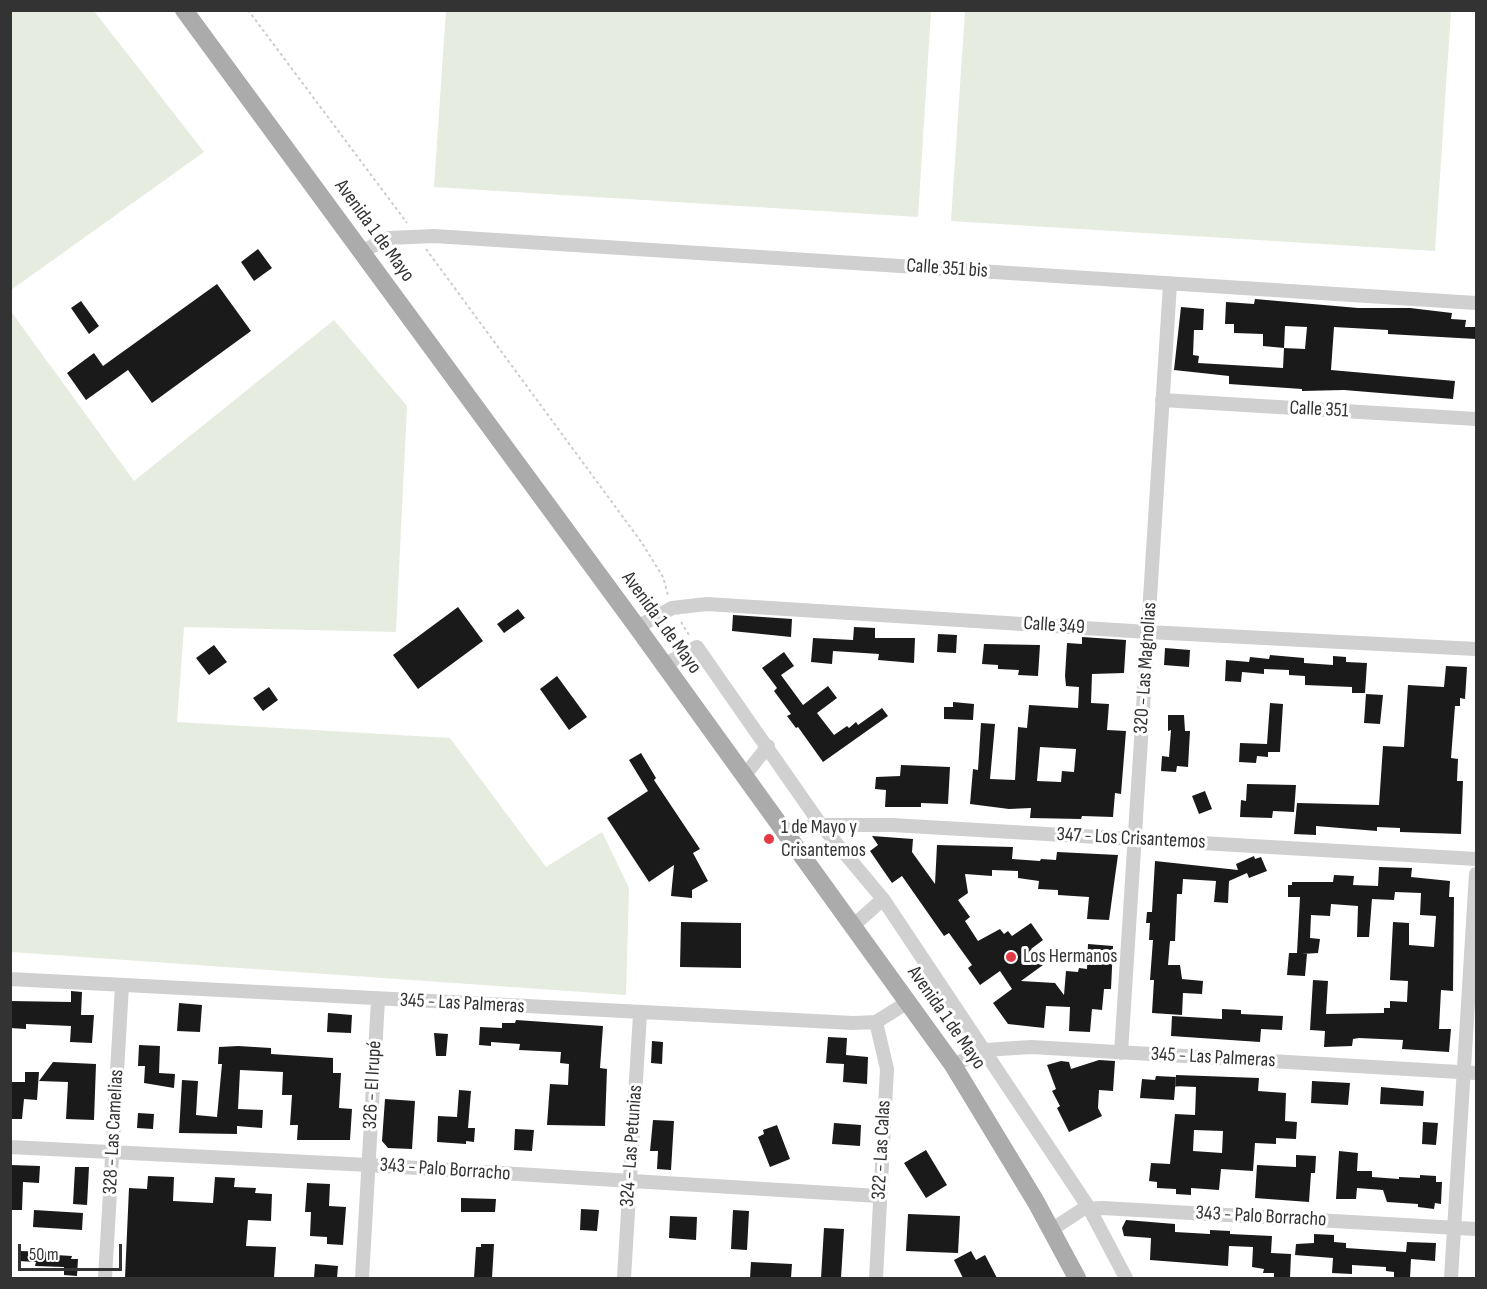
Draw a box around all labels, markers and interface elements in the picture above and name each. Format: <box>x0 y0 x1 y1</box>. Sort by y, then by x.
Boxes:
street label: Avenida 1 de Mayo <box>329 175 419 287</box>
street label: Calle 351 bis <box>906 254 988 284</box>
street label: Calle 351 <box>1289 396 1349 424</box>
street label: Avenida 1 de Mayo <box>616 567 706 679</box>
street label: 320 - Las Magnolias <box>1129 601 1163 735</box>
street label: Calle 349 <box>1023 612 1085 640</box>
place label: 1 de Mayo y Crisantemos <box>781 816 866 863</box>
street label: 347 - Los Crisantemos <box>1056 823 1206 855</box>
marker: 1 de Mayo y Crisantemos <box>762 832 776 846</box>
place label: Los Hermanos <box>1023 945 1117 969</box>
marker: Los Hermanos <box>1004 950 1018 964</box>
street label: Avenida 1 de Mayo <box>902 962 990 1074</box>
street label: 345 - Las Palmeras <box>399 989 525 1019</box>
street label: 326 - El Irupé <box>359 1040 387 1130</box>
street label: 345 - Las Palmeras <box>1150 1043 1276 1073</box>
street label: 328 - Las Camelias <box>99 1069 129 1195</box>
street label: 324 - Las Petunias <box>616 1084 648 1208</box>
street label: 322 - Las Calas <box>867 1100 897 1200</box>
street label: 343 - Palo Borracho <box>379 1153 511 1187</box>
street label: 343 - Palo Borracho <box>1195 1202 1327 1232</box>
scale bar <box>21 1232 124 1270</box>
text: 50 m <box>29 1244 59 1265</box>

